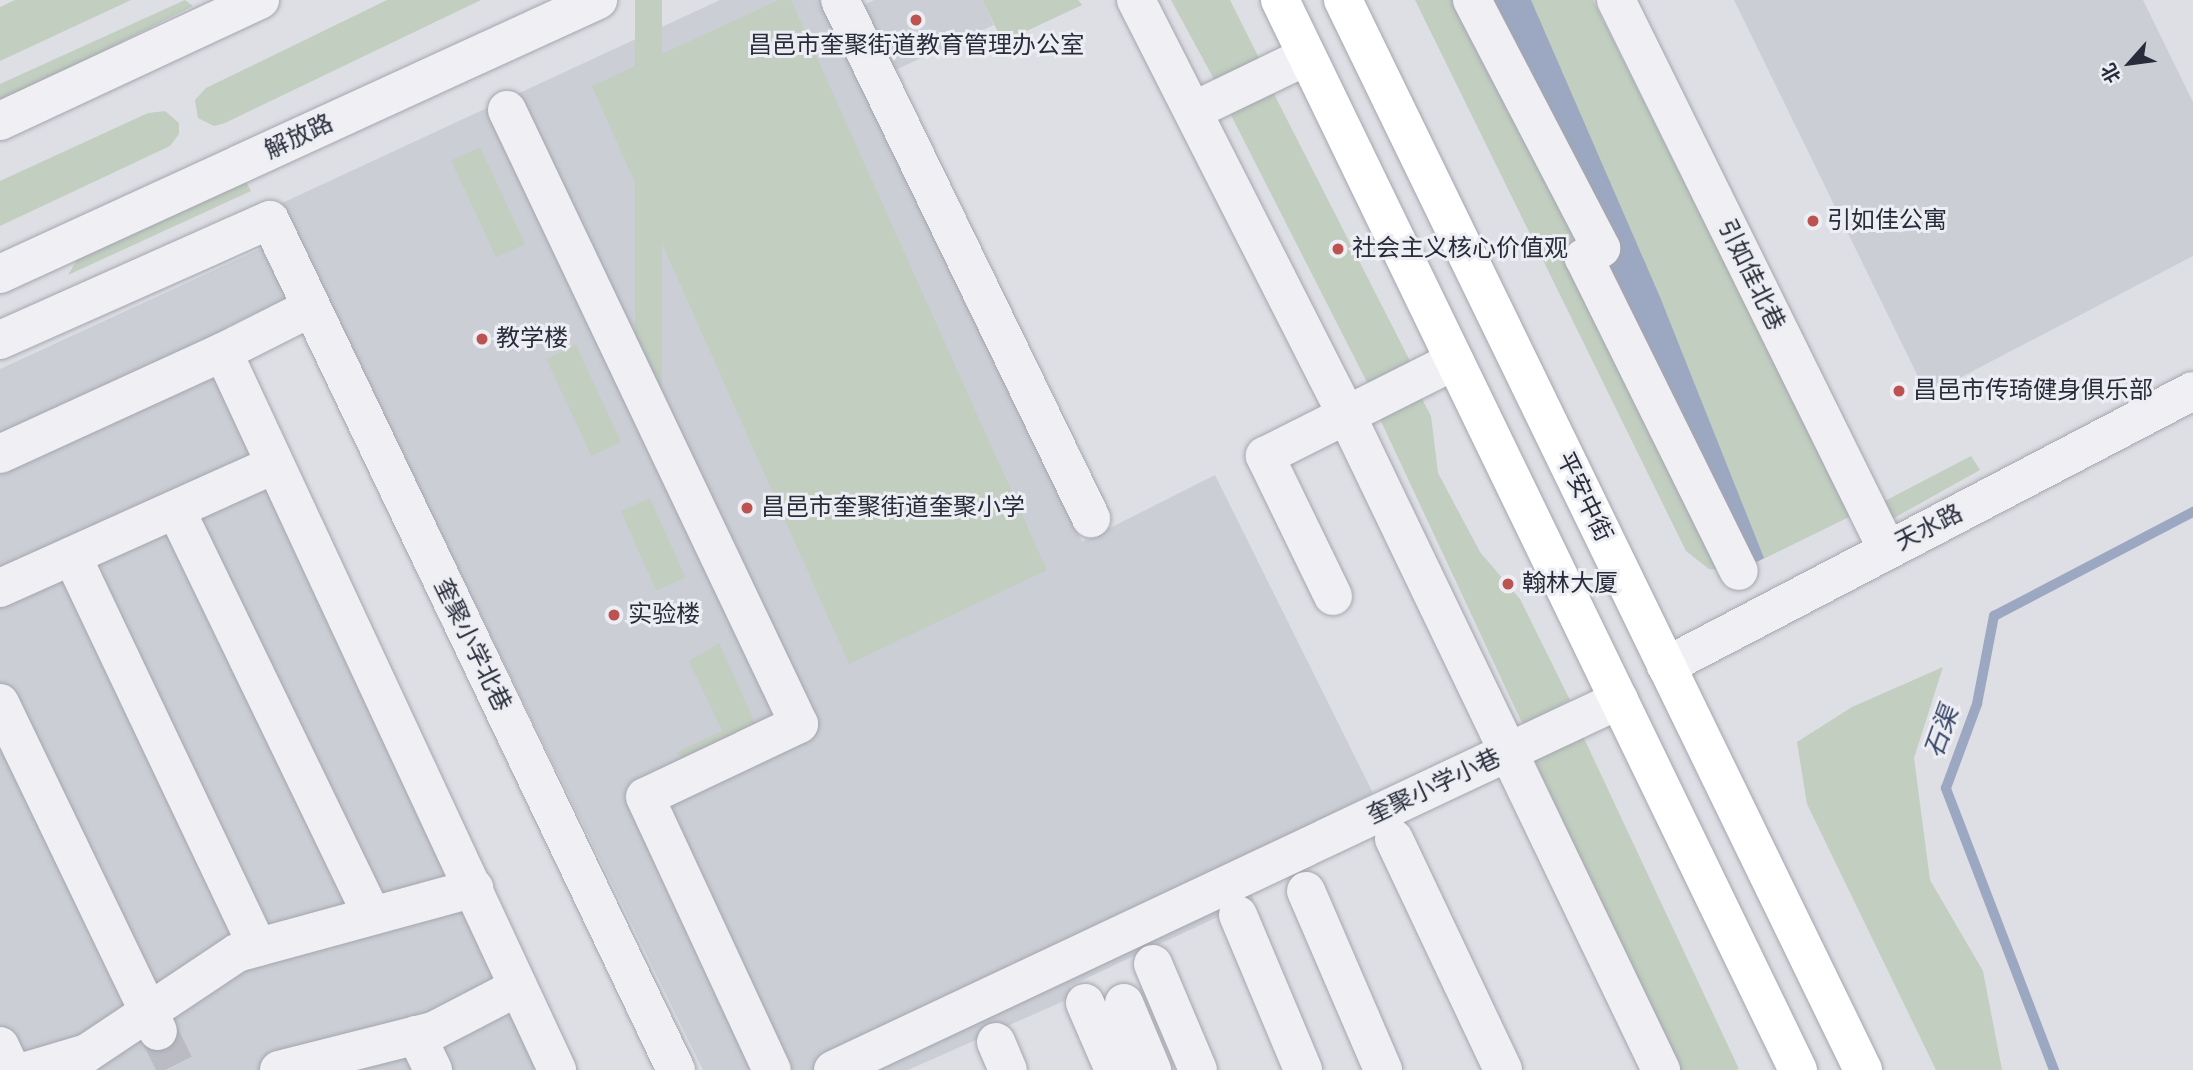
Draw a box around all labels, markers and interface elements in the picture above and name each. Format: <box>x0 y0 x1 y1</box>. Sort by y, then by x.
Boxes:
marker: 昌邑市奎聚街道教育管理办公室 <box>908 12 924 28</box>
north arrow <box>2095 28 2165 98</box>
place label: 昌邑市奎聚街道教育管理办公室 <box>748 32 1084 60</box>
text: 北 <box>2096 59 2126 87</box>
street label: 解放路 <box>260 109 338 165</box>
place label: 引如佳公寓 <box>1827 207 1947 235</box>
marker: 引如佳公寓 <box>1805 213 1821 229</box>
street label: 引如佳北巷 <box>1712 215 1790 335</box>
place label: 社会主义核心价值观 <box>1352 235 1568 263</box>
marker: 社会主义核心价值观 <box>1330 241 1346 257</box>
place label: 教学楼 <box>496 325 568 353</box>
marker: 教学楼 <box>474 331 490 347</box>
place label: 昌邑市传琦健身俱乐部 <box>1913 377 2153 405</box>
marker: 昌邑市传琦健身俱乐部 <box>1891 383 1907 399</box>
street label: 平安中街 <box>1550 448 1618 546</box>
place label: 昌邑市奎聚街道奎聚小学 <box>761 494 1025 522</box>
street label: 天水路 <box>1890 499 1968 557</box>
marker: 昌邑市奎聚街道奎聚小学 <box>739 500 755 516</box>
place label: 翰林大厦 <box>1522 570 1618 598</box>
street label: 奎聚小学北巷 <box>427 574 517 716</box>
marker: 翰林大厦 <box>1500 576 1516 592</box>
place label: 实验楼 <box>628 601 700 629</box>
marker: 实验楼 <box>606 607 622 623</box>
water label: 石渠 <box>1918 702 1966 762</box>
street label: 奎聚小学小巷 <box>1363 744 1505 830</box>

